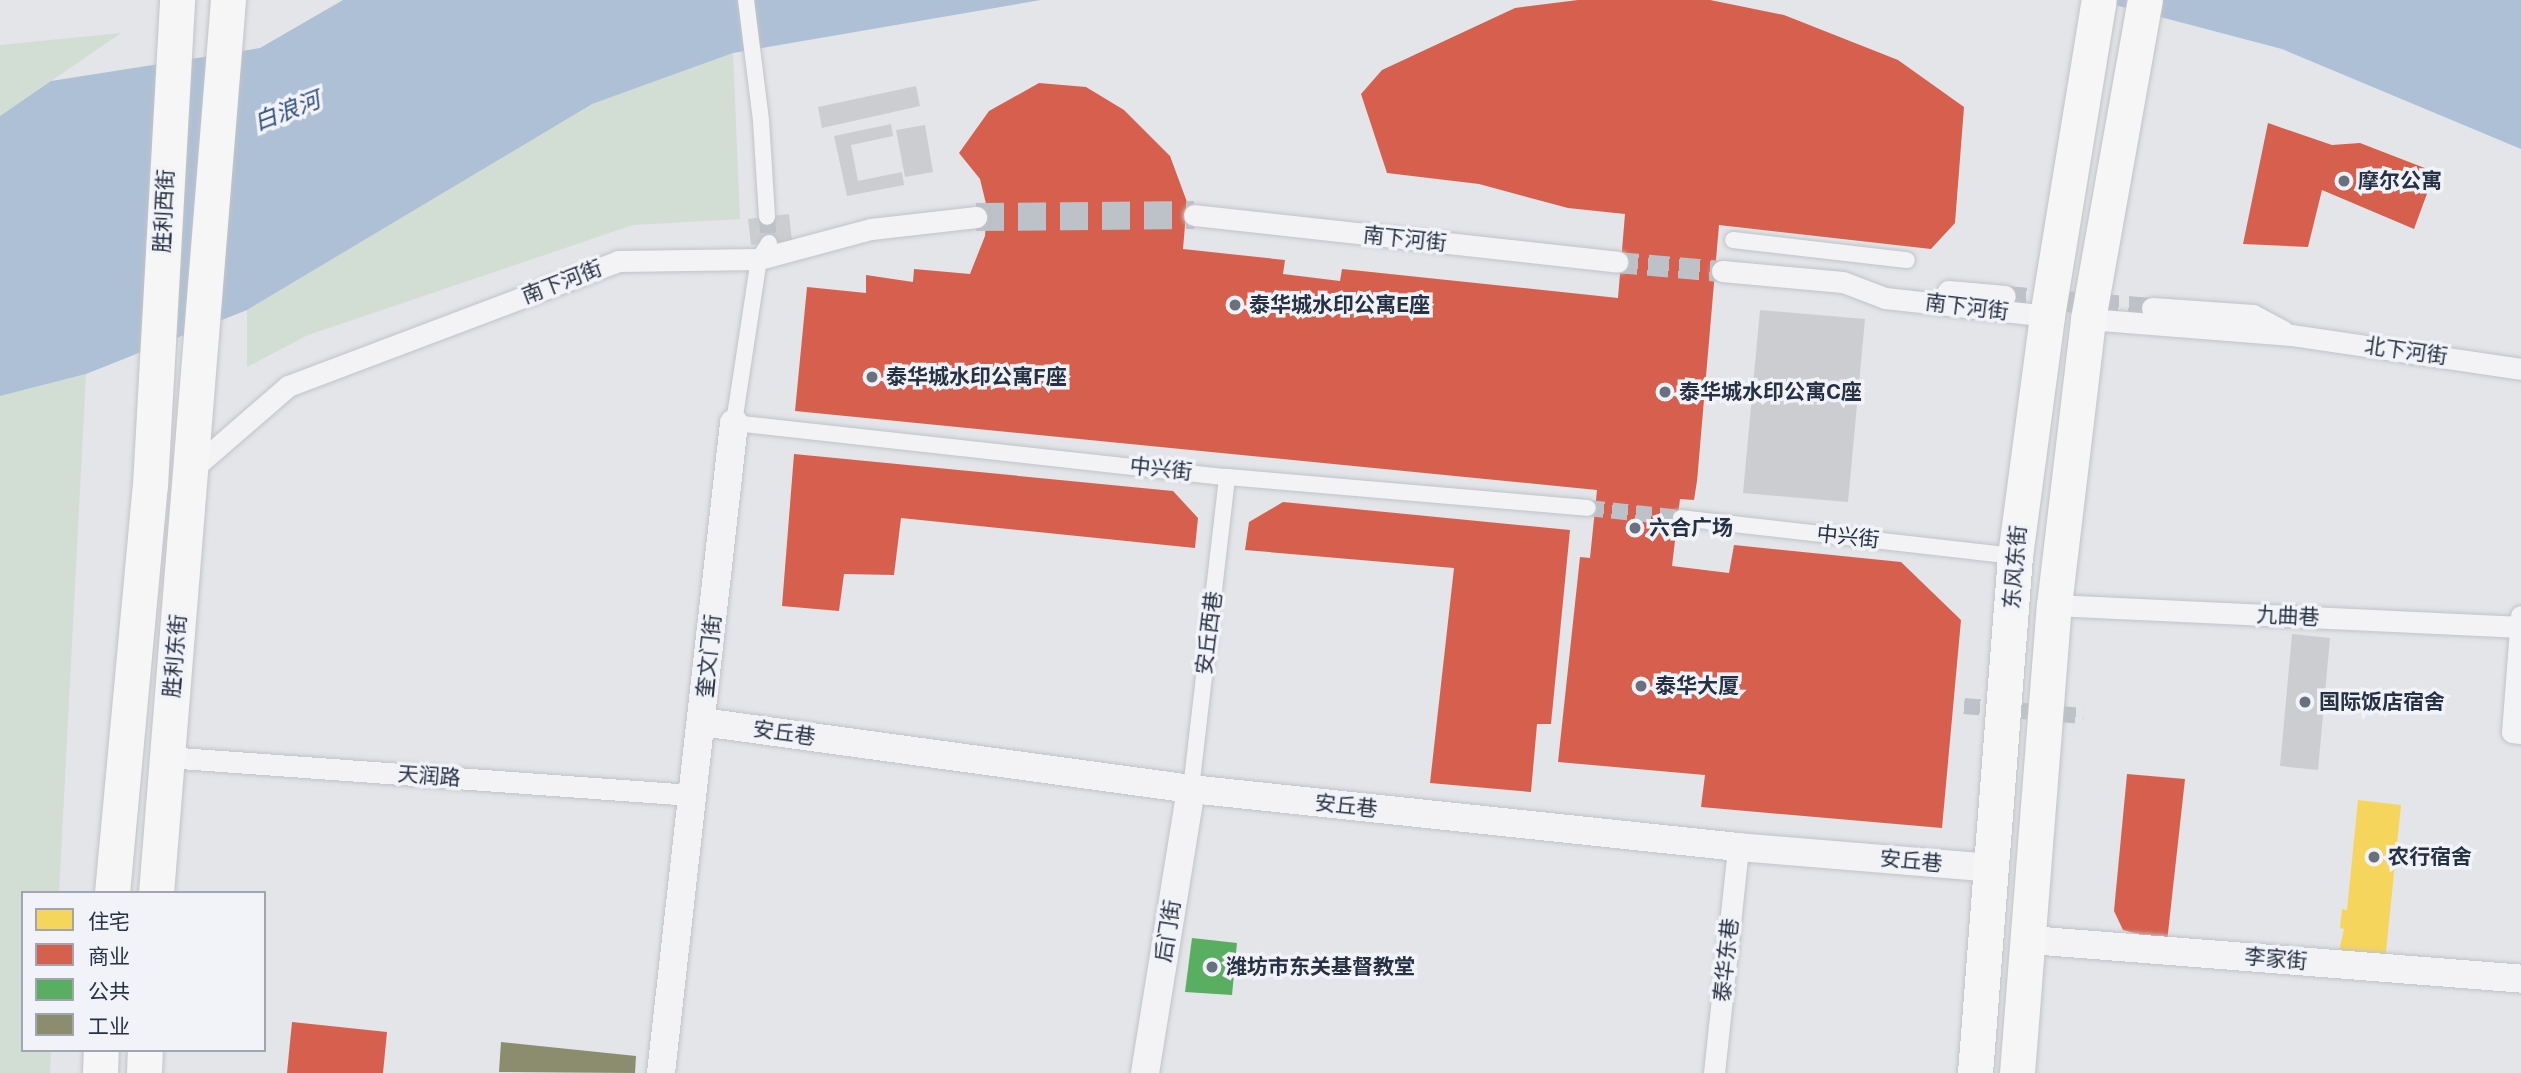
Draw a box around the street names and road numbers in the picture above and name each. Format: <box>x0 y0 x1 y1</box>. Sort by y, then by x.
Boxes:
street label: 胜利西街 <box>149 168 179 254</box>
street label: 南下河街 <box>1362 222 1448 256</box>
street label: 南下河街 <box>518 255 606 309</box>
street label: 南下河街 <box>1924 289 2010 325</box>
street label: 北下河街 <box>2363 333 2449 369</box>
street label: 中兴街 <box>1128 453 1194 485</box>
street label: 中兴街 <box>1815 521 1881 553</box>
street label: 东风东街 <box>1999 524 2031 610</box>
street label: 安丘西巷 <box>1191 590 1227 676</box>
street label: 九曲巷 <box>2256 602 2320 630</box>
street label: 胜利东街 <box>159 613 191 699</box>
street label: 奎文门街 <box>692 613 726 699</box>
street label: 安丘巷 <box>751 716 817 750</box>
street label: 天润路 <box>397 761 461 791</box>
street label: 安丘巷 <box>1313 790 1379 822</box>
street label: 安丘巷 <box>1879 846 1943 876</box>
street label: 后门街 <box>1151 898 1185 964</box>
street label: 泰华东巷 <box>1709 917 1743 1003</box>
street label: 李家街 <box>2244 944 2308 974</box>

